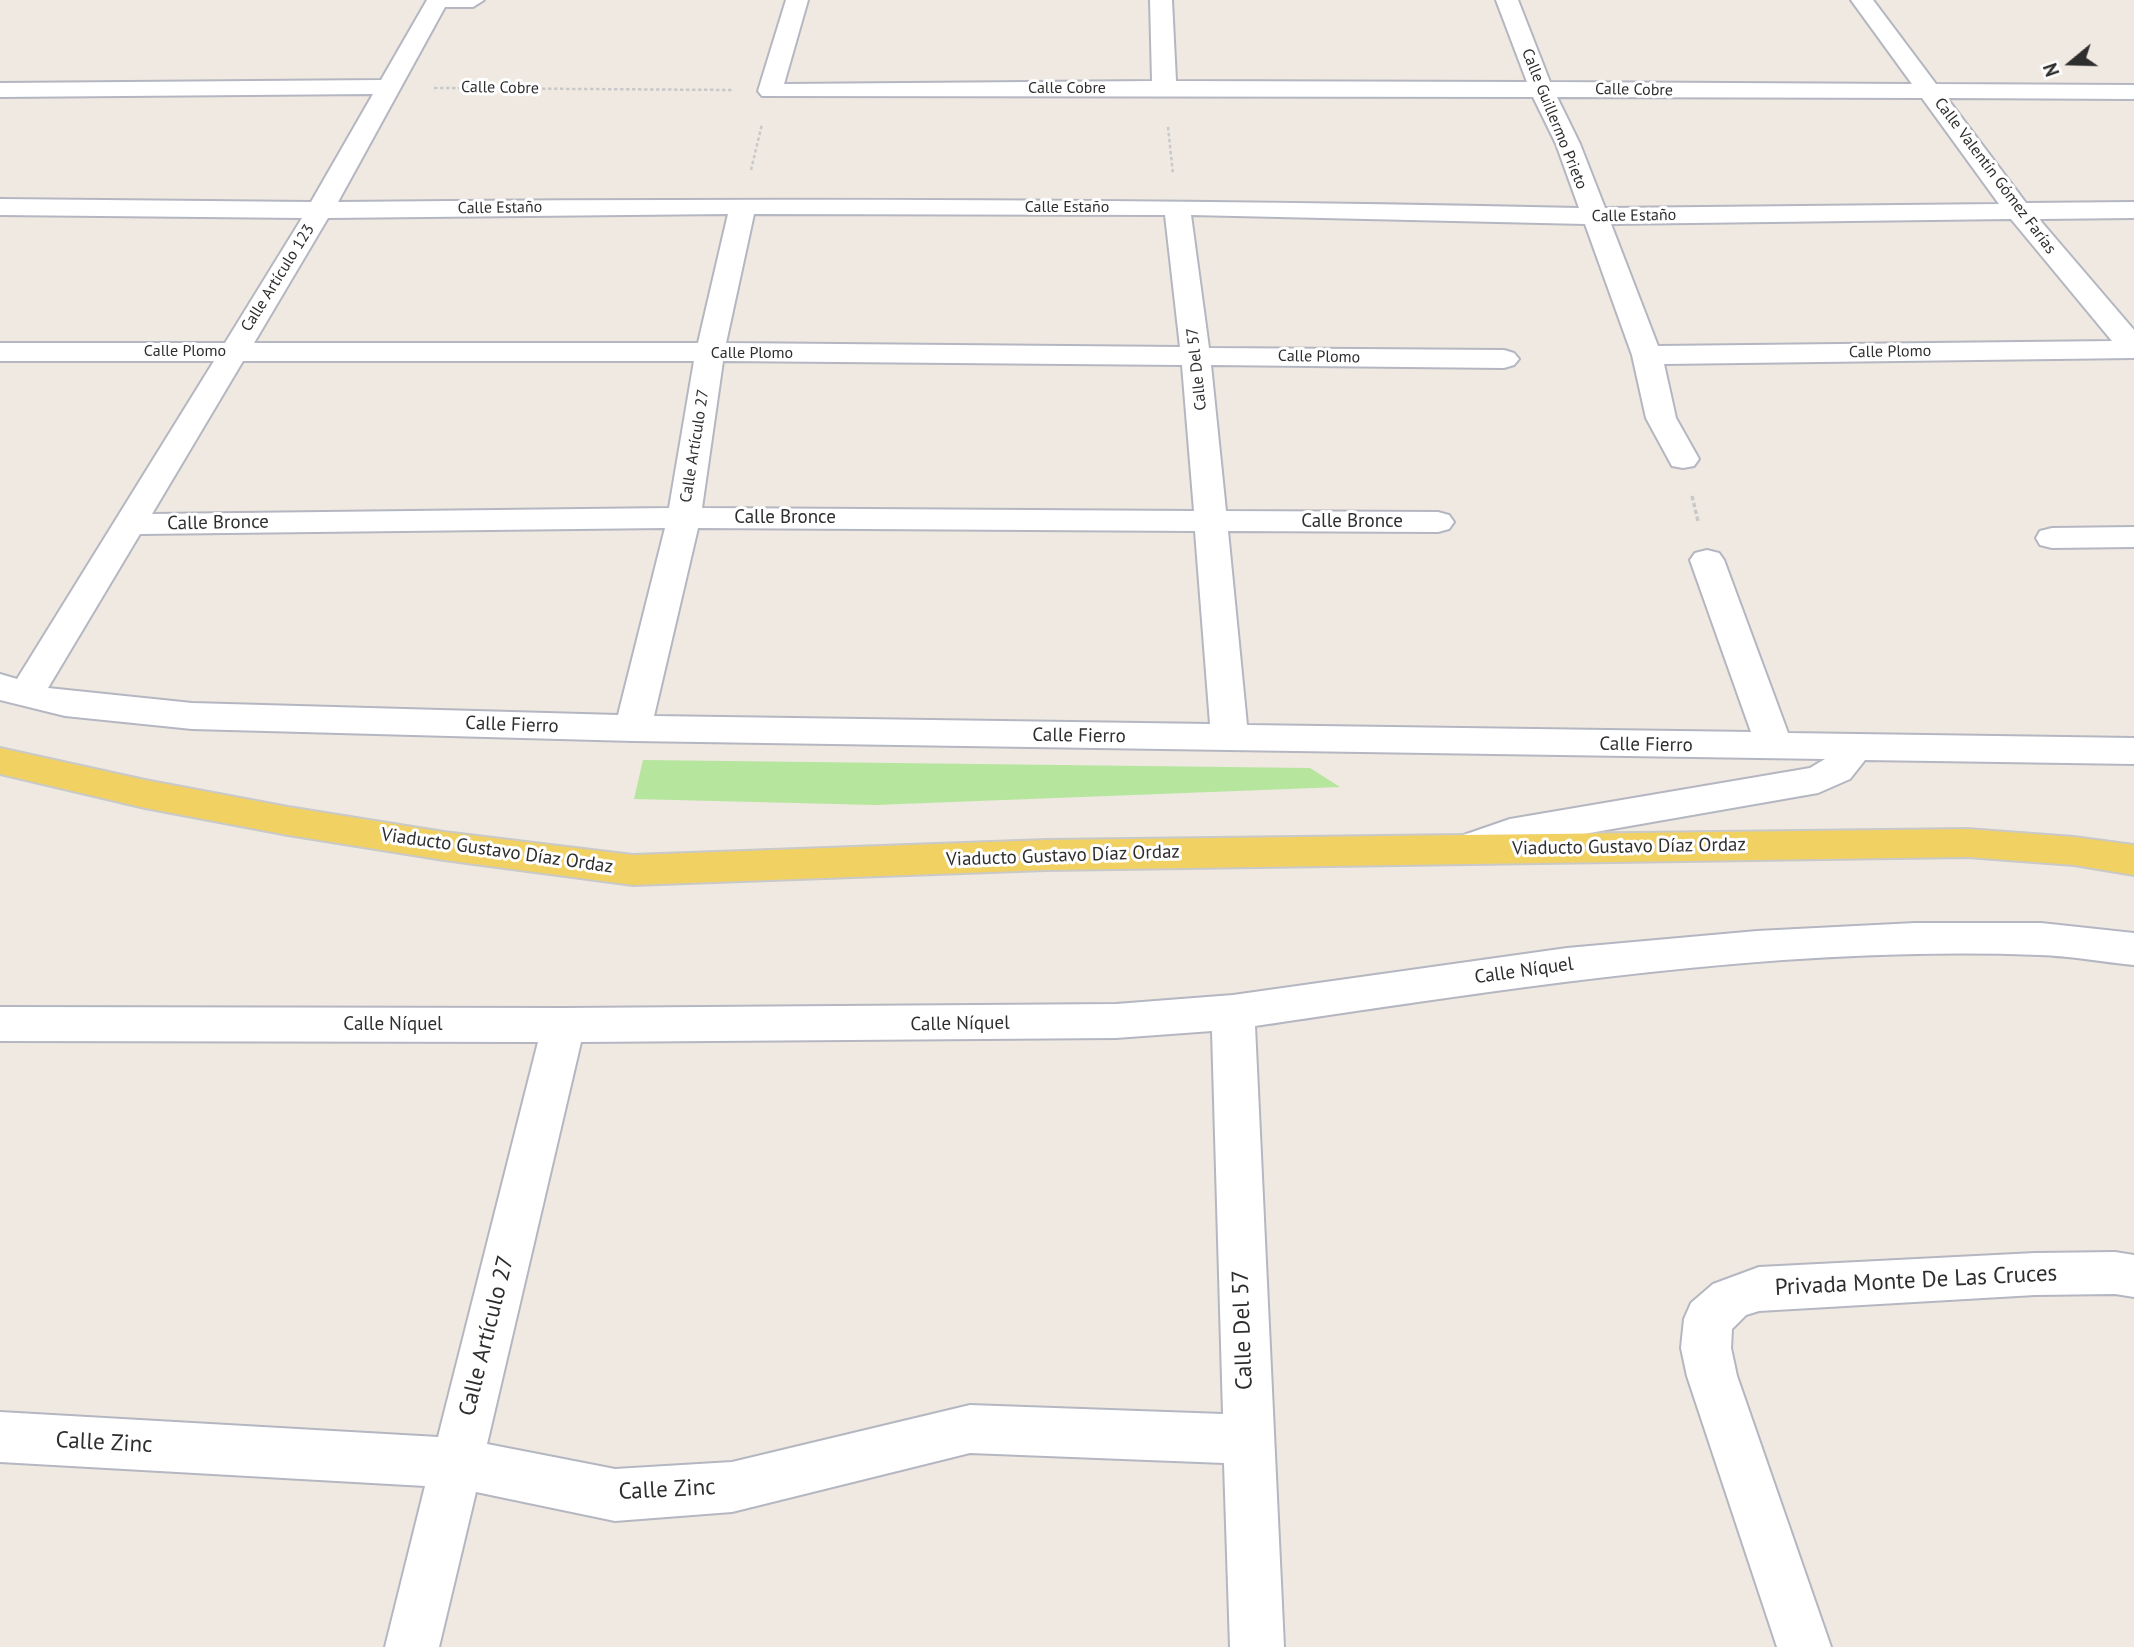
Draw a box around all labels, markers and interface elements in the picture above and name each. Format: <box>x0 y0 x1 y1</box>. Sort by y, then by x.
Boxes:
north arrow <box>2036 28 2106 98</box>
street label: Calle Guillermo Prieto <box>1517 46 1591 192</box>
text: N <box>2038 60 2065 80</box>
street label: Calle Cobre <box>461 78 539 98</box>
street label: Calle Cobre <box>1028 78 1106 98</box>
street label: Calle Cobre <box>1595 80 1673 100</box>
street label: Calle Valentín Gómez Farías <box>1930 94 2060 258</box>
street label: Calle Estaño <box>1025 197 1109 217</box>
street label: Calle Estaño <box>458 198 542 218</box>
street label: Calle Estaño <box>1592 206 1676 226</box>
street label: Calle Artículo 123 <box>237 221 319 335</box>
street label: Calle Del 57 <box>1183 326 1211 412</box>
street label: Calle Plomo <box>144 341 226 361</box>
street label: Calle Plomo <box>1849 342 1931 362</box>
street label: Calle Plomo <box>711 343 793 363</box>
street label: Calle Plomo <box>1278 347 1360 367</box>
street label: Calle Artículo 27 <box>677 388 713 504</box>
street label: Calle Bronce <box>734 507 836 529</box>
street label: Calle Bronce <box>167 511 269 535</box>
street label: Calle Bronce <box>1301 511 1403 533</box>
street label: Calle Fierro <box>465 712 559 738</box>
street label: Calle Fierro <box>1032 724 1126 748</box>
street label: Calle Fierro <box>1599 733 1693 757</box>
street label: Viaducto Gustavo Díaz Ordaz <box>380 823 614 879</box>
street label: Viaducto Gustavo Díaz Ordaz <box>1512 834 1746 860</box>
street label: Viaducto Gustavo Díaz Ordaz <box>946 841 1180 871</box>
street label: Calle Níquel <box>1473 953 1575 989</box>
street label: Calle Níquel <box>910 1012 1010 1036</box>
street label: Calle Níquel <box>343 1014 443 1036</box>
street label: Calle Artículo 27 <box>454 1253 520 1419</box>
street label: Privada Monte De Las Cruces <box>1774 1260 2058 1302</box>
street label: Calle Del 57 <box>1227 1270 1259 1390</box>
street label: Calle Zinc <box>55 1427 153 1459</box>
street label: Calle Zinc <box>618 1474 716 1506</box>

